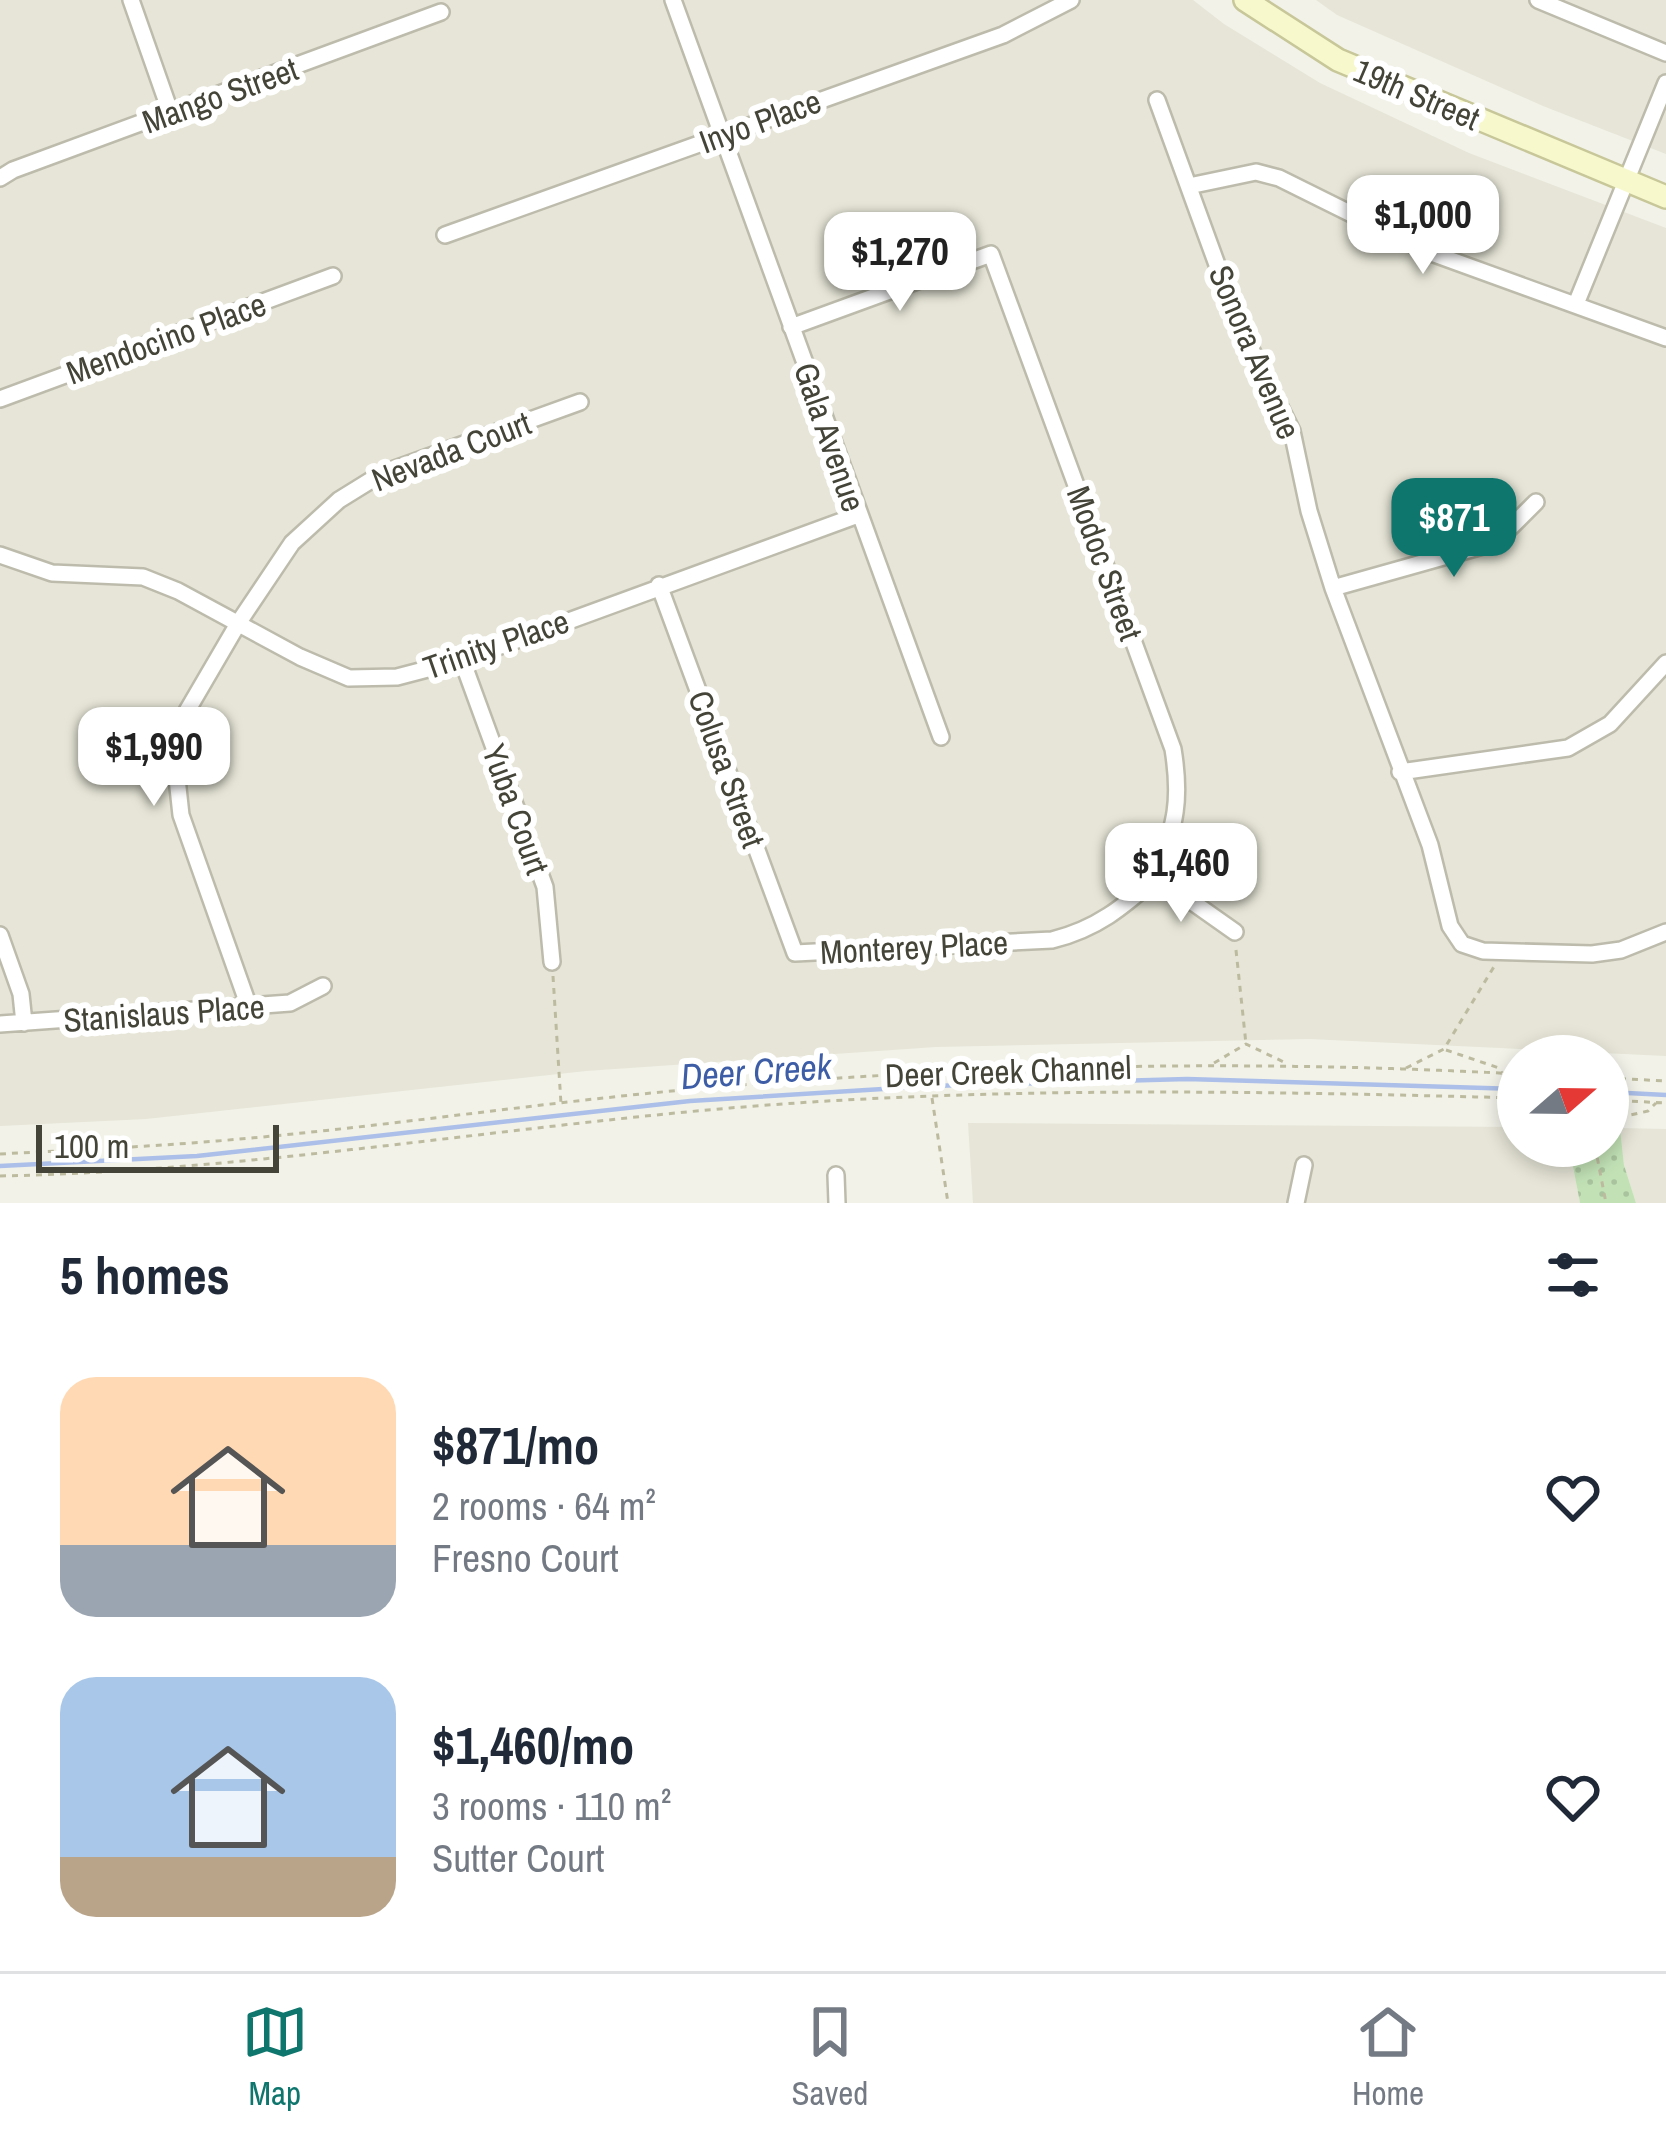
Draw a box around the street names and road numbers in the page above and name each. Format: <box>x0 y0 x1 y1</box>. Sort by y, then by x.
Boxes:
street label: Mango Street <box>136 47 304 143</box>
street label: 19th Street <box>1347 48 1487 140</box>
street label: Inyo Place <box>693 79 827 163</box>
street label: Sonora Avenue <box>1199 258 1311 446</box>
street label: Mendocino Place <box>60 282 272 394</box>
street label: Gala Avenue <box>784 357 876 517</box>
street label: Nevada Court <box>365 401 537 501</box>
street label: Modoc Street <box>1057 480 1153 646</box>
street label: Trinity Place <box>417 599 575 689</box>
street label: Colusa Street <box>678 684 776 854</box>
street label: Yuba Court <box>472 738 560 880</box>
street label: Monterey Place <box>819 920 1009 974</box>
street label: Stanislaus Place <box>62 984 266 1042</box>
street label: Deer Creek Channel <box>884 1045 1132 1097</box>

